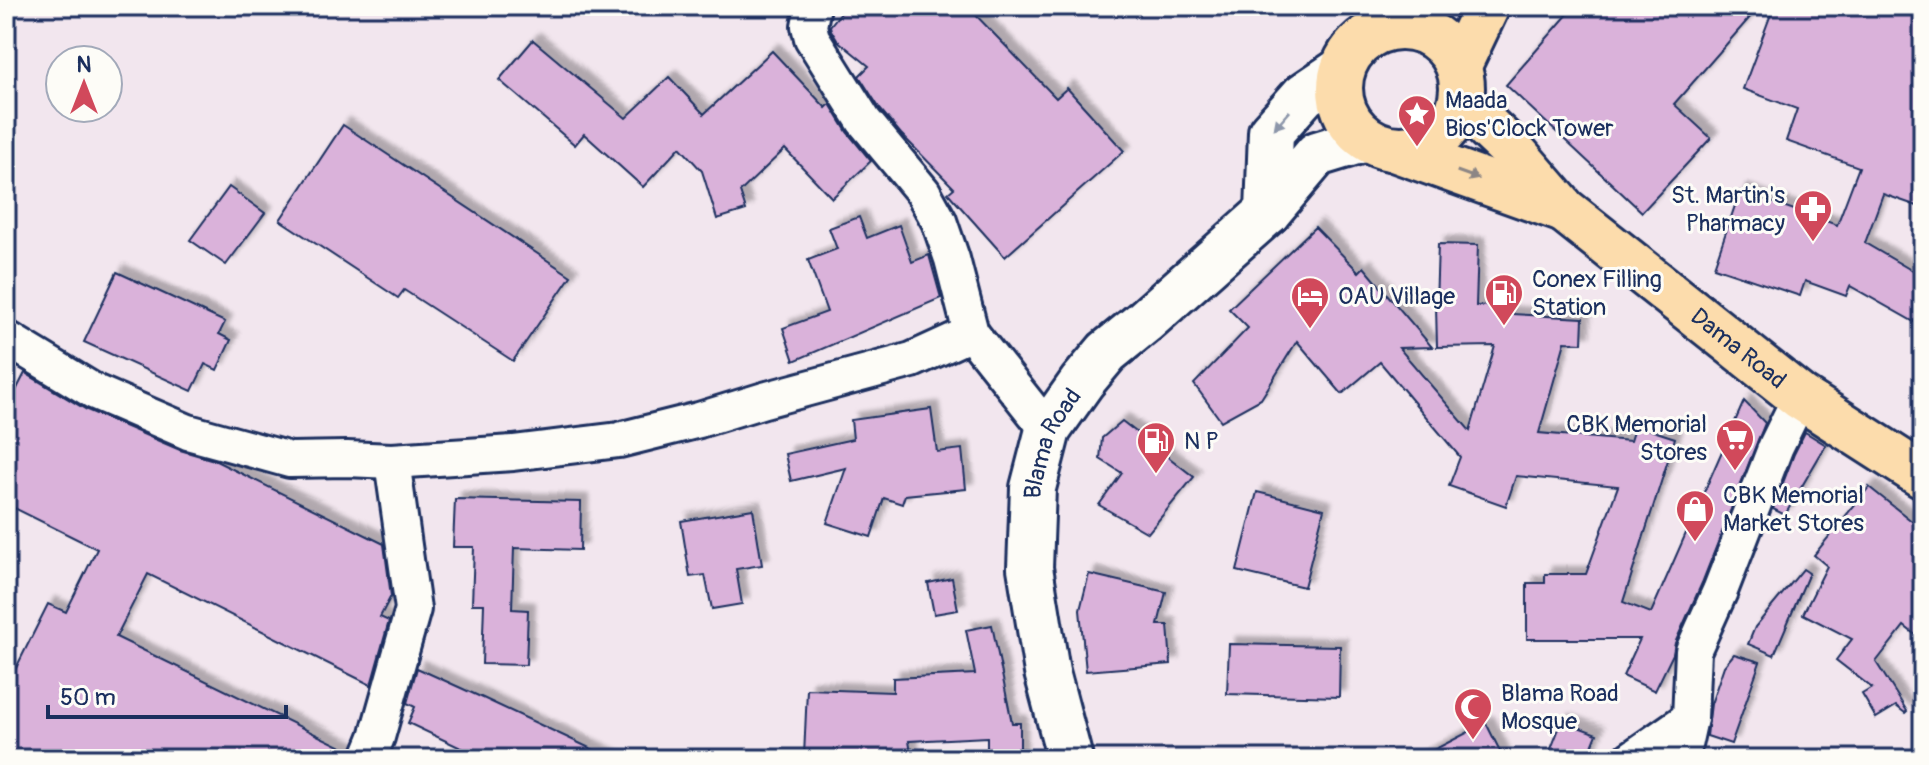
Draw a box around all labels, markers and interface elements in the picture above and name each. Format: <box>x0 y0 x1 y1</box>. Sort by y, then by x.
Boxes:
north arrow <box>44 44 124 124</box>
text: N <box>77 51 92 79</box>
place label: Maada Bios'Clock Tower <box>1445 86 1614 143</box>
place icon: Maada Bios'Clock Tower <box>1396 93 1438 148</box>
one-way arrow <box>1274 110 1291 130</box>
one-way arrow <box>1456 170 1480 182</box>
place label: St. Martin's Pharmacy <box>1671 181 1785 238</box>
pharmacy icon: St. Martin's Pharmacy <box>1792 188 1834 243</box>
place label: Conex Filling Station <box>1532 265 1662 322</box>
fuel station icon: Conex Filling Station <box>1483 272 1525 327</box>
hotel icon: OAU Village <box>1289 275 1331 330</box>
place label: OAU Village <box>1338 282 1455 311</box>
street label: Dama Road <box>1685 302 1792 395</box>
street label: Blama Road <box>1018 383 1087 499</box>
place label: CBK Memorial Stores <box>1566 410 1707 467</box>
supermarket icon: CBK Memorial Stores <box>1714 417 1756 472</box>
fuel station icon: N P <box>1135 420 1177 475</box>
place label: N P <box>1184 427 1219 456</box>
place label: CBK Memorial Market Stores <box>1723 481 1864 538</box>
shop icon: CBK Memorial Market Stores <box>1674 488 1716 543</box>
scale bar <box>48 669 286 719</box>
place label: Blama Road Mosque <box>1501 679 1619 736</box>
text: 50 m <box>60 683 116 712</box>
mosque icon: Blama Road Mosque <box>1452 686 1494 741</box>

